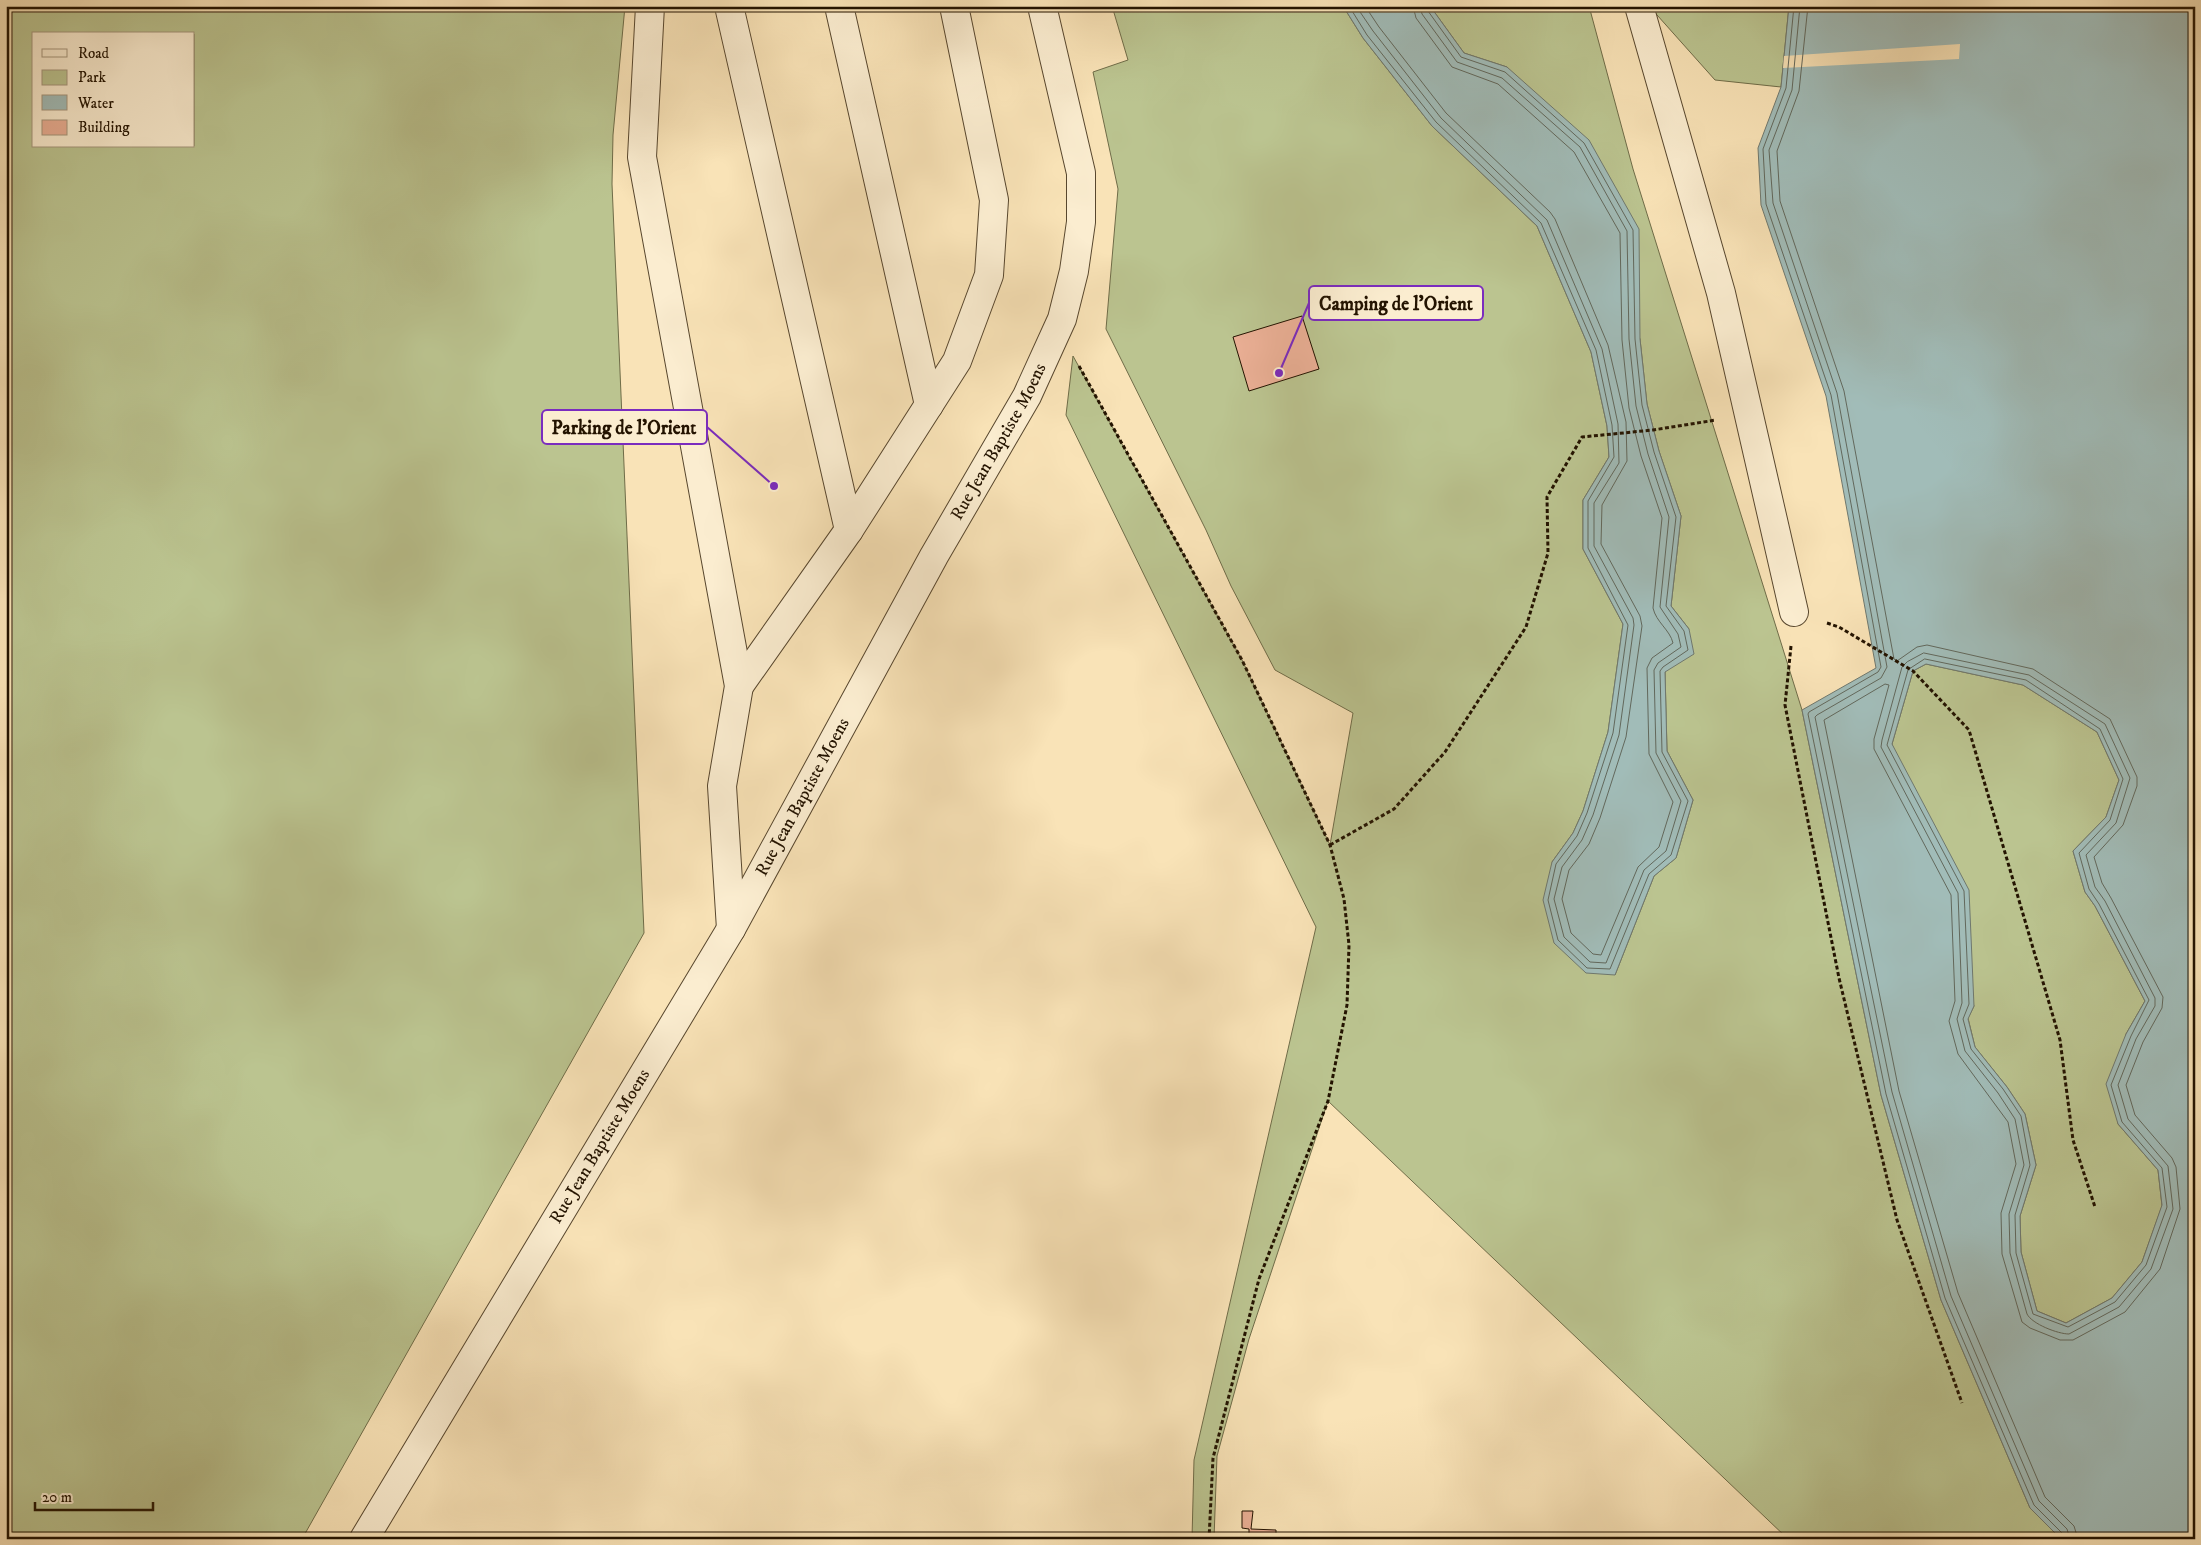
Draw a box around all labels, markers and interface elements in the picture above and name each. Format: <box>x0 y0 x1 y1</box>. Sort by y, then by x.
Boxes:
legend <box>32 32 195 148</box>
text: Road <box>78 44 110 63</box>
text: Park <box>78 68 107 87</box>
text: Water <box>77 94 114 113</box>
text: Building <box>78 118 130 137</box>
callout: Camping de l'Orient <box>1309 286 1483 320</box>
text: Camping de l'Orient <box>1319 293 1474 316</box>
street label: Rue Jean Baptiste Moens <box>946 360 1051 524</box>
callout: Parking de l'Orient <box>542 410 707 444</box>
text: Parking de l'Orient <box>552 417 697 440</box>
street label: Rue Jean Baptiste Moens <box>751 714 855 880</box>
street label: Rue Jean Baptiste Moens <box>545 1065 655 1228</box>
scale bar <box>35 1480 152 1512</box>
text: 20 m <box>42 1488 72 1507</box>

